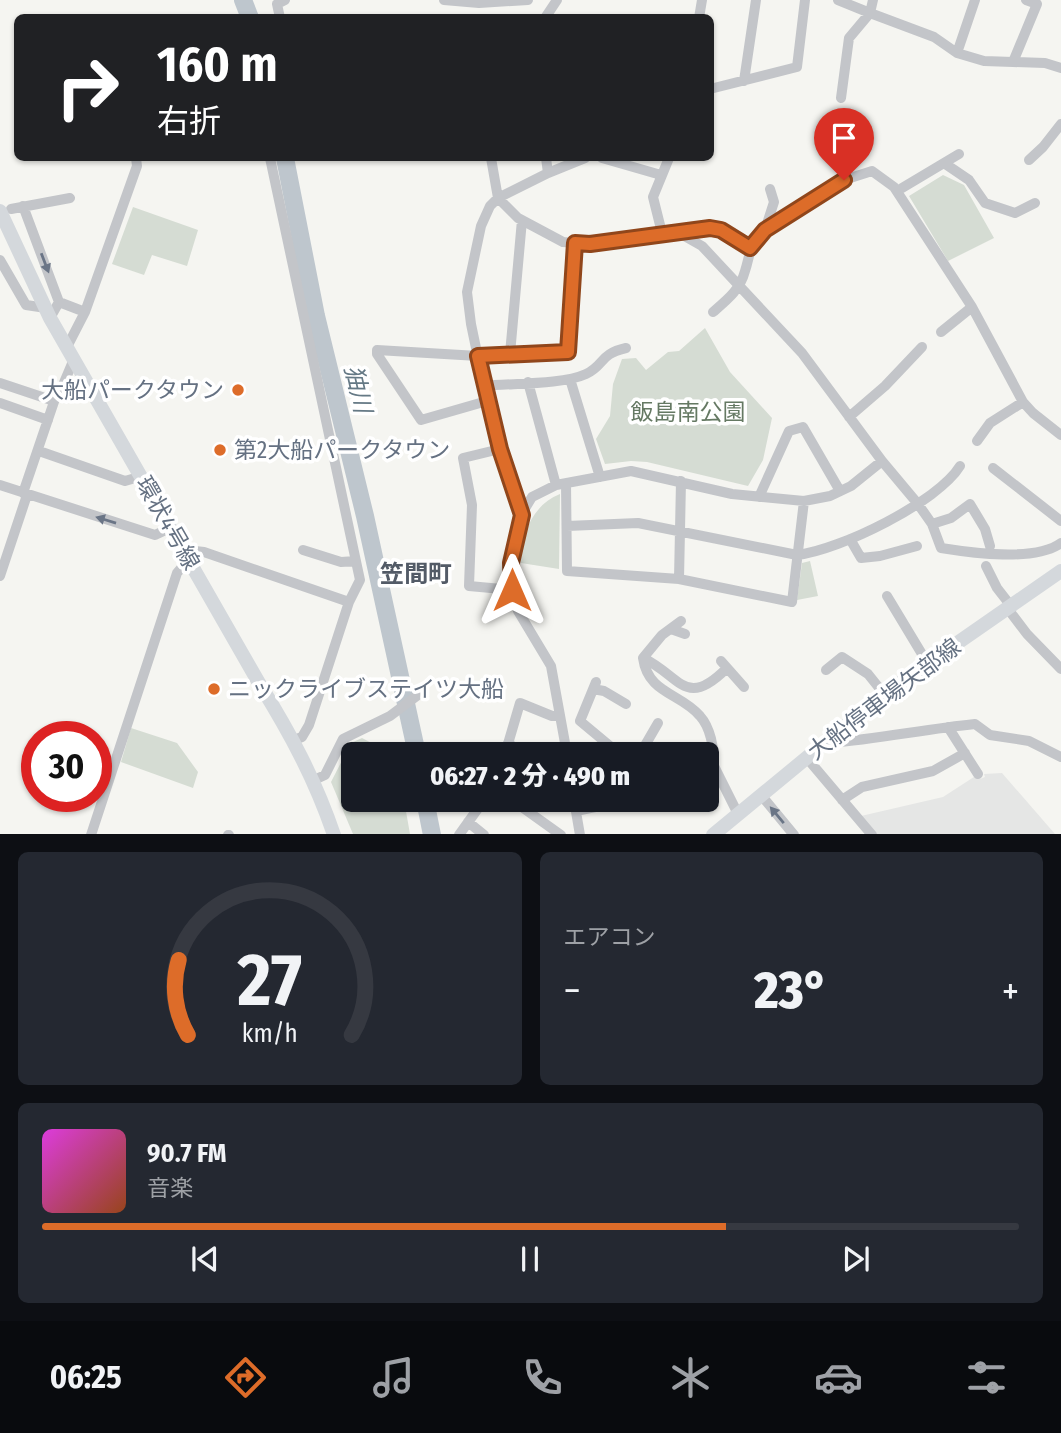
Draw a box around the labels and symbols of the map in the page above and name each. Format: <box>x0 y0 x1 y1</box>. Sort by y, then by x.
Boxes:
pin <box>814 108 874 180</box>
one-way arrow <box>39 252 50 273</box>
water label: 㹨川 <box>339 362 378 418</box>
place label: 大船パークタウン <box>41 376 224 404</box>
marker: 大船パークタウン <box>230 382 246 398</box>
park label: 飯島南公園 <box>631 398 746 426</box>
place label: 第2大船パークタウン <box>234 436 450 464</box>
marker: 第2大船パークタウン <box>212 442 228 458</box>
street label: 環状4号線 <box>130 471 206 575</box>
one-way arrow <box>95 514 116 525</box>
position arrow <box>475 553 549 627</box>
district label: 笠間町 <box>380 560 452 588</box>
street label: 大船停車場矢部線 <box>802 632 966 766</box>
place label: ニックライブステイツ大船 <box>228 675 504 703</box>
marker: ニックライブステイツ大船 <box>206 681 222 697</box>
speed limit sign: 30 <box>21 721 112 812</box>
one-way arrow <box>770 806 785 823</box>

